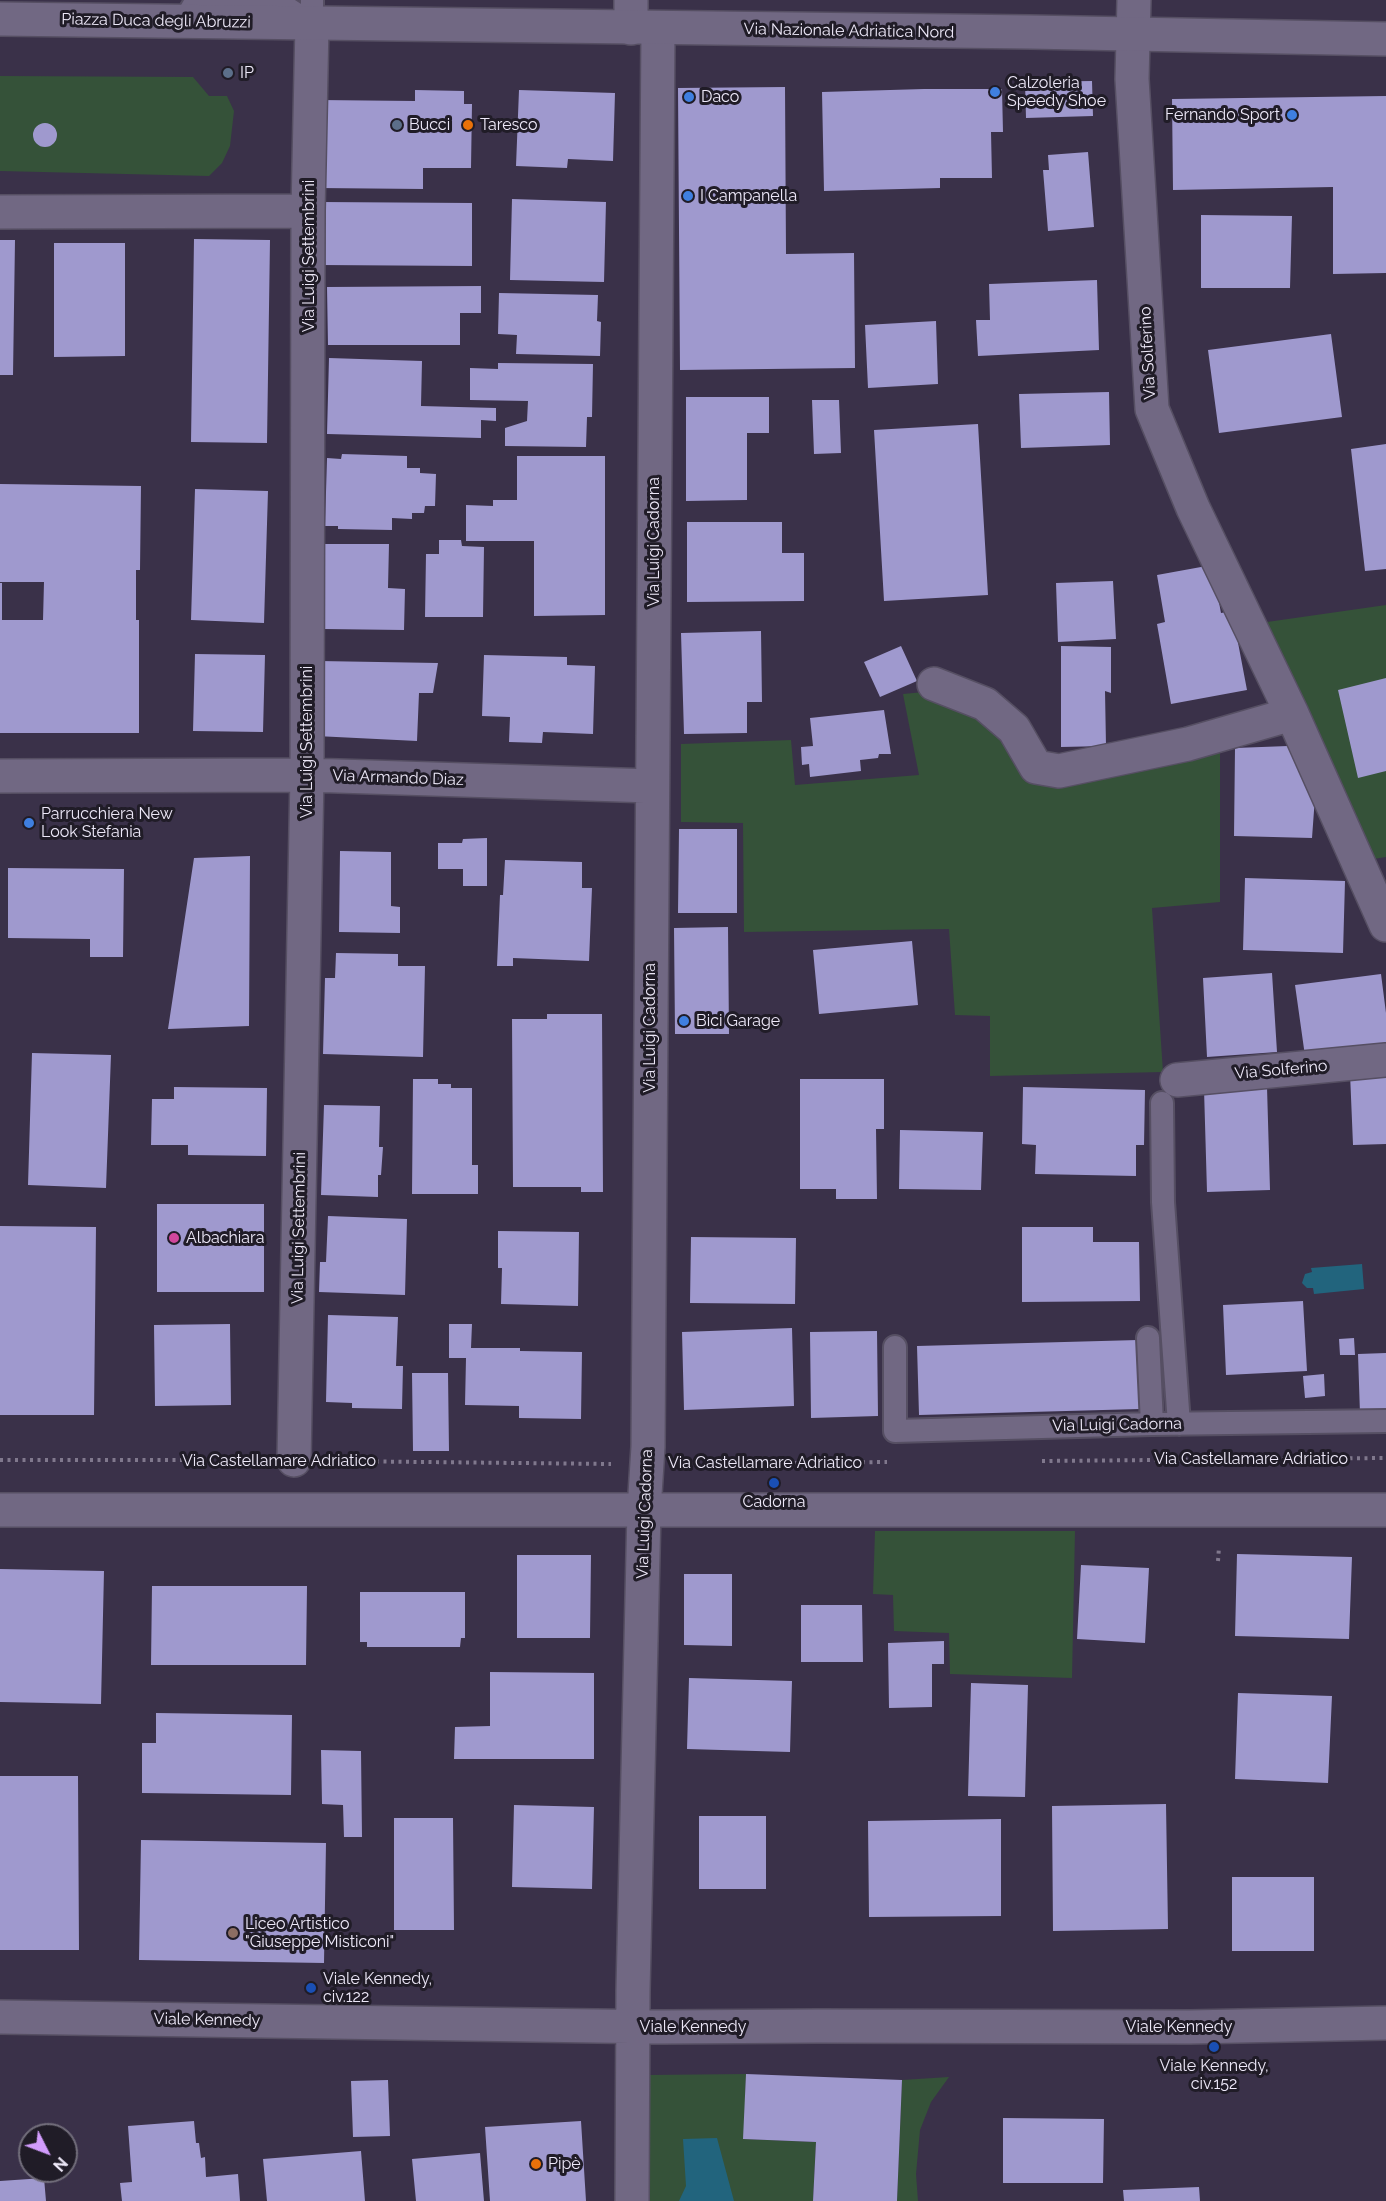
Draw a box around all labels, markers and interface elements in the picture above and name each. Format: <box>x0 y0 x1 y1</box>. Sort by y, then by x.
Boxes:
street label: Piazza Duca degli Abruzzi <box>61 10 251 32</box>
street label: Via Nazionale Adriatica Nord <box>743 20 955 42</box>
place label: IP <box>240 63 254 83</box>
marker: IP <box>221 66 235 80</box>
place label: Calzoleria Speedy Shoe <box>1007 73 1106 111</box>
marker: Calzoleria Speedy Shoe <box>988 85 1002 99</box>
place label: Daco <box>701 87 739 107</box>
marker: Daco <box>682 90 696 104</box>
place label: Fernando Sport <box>1165 105 1280 125</box>
marker: Fernando Sport <box>1285 108 1299 122</box>
place label: Bucci <box>409 115 450 135</box>
place label: Taresco <box>480 115 538 135</box>
marker: Bucci <box>390 118 404 132</box>
marker: Taresco <box>461 118 475 132</box>
street label: Via Luigi Settembrini <box>299 180 319 332</box>
place label: I Campanella <box>700 186 797 206</box>
marker: I Campanella <box>681 189 695 203</box>
street label: Via Solferino <box>1136 306 1160 400</box>
street label: Via Luigi Cadorna <box>644 477 664 607</box>
street label: Via Luigi Settembrini <box>297 666 317 818</box>
street label: Via Armando Diaz <box>332 766 464 790</box>
place label: Parrucchiera New Look Stefania <box>41 804 173 842</box>
marker: Parrucchiera New Look Stefania <box>22 816 36 830</box>
street label: Via Luigi Cadorna <box>640 963 660 1093</box>
place label: Bici Garage <box>696 1011 780 1031</box>
marker: Bici Garage <box>677 1014 691 1028</box>
street label: Via Solferino <box>1234 1056 1328 1084</box>
street label: Via Luigi Settembrini <box>288 1152 310 1304</box>
place label: Albachiara <box>186 1228 264 1248</box>
marker: Albachiara <box>167 1231 181 1245</box>
street label: Via Luigi Cadorna <box>1052 1414 1182 1436</box>
street label: Via Luigi Cadorna <box>633 1449 657 1579</box>
street label: Via Castellamare Adriatico <box>1154 1449 1348 1469</box>
street label: Via Castellamare Adriatico <box>182 1451 376 1471</box>
street label: Via Castellamare Adriatico <box>668 1453 862 1473</box>
marker: Cadorna <box>767 1476 781 1490</box>
place label: Cadorna <box>743 1492 805 1512</box>
place label: Liceo Artistico "Giuseppe Misticoni" <box>245 1914 394 1952</box>
marker: Liceo Artistico "Giuseppe Misticoni" <box>226 1926 240 1940</box>
place label: Viale Kennedy, civ.122 <box>323 1969 432 2007</box>
marker: Viale Kennedy, civ.122 <box>304 1981 318 1995</box>
street label: Viale Kennedy <box>153 2009 261 2031</box>
street label: Viale Kennedy <box>640 2017 746 2037</box>
street label: Viale Kennedy <box>1126 2017 1232 2037</box>
marker: Viale Kennedy, civ.152 <box>1207 2040 1221 2054</box>
place label: Viale Kennedy, civ.152 <box>1159 2056 1269 2094</box>
north arrow <box>18 2123 78 2183</box>
text: N <box>49 2153 71 2175</box>
place label: Pipè <box>548 2154 581 2174</box>
marker: Pipè <box>529 2157 543 2171</box>

